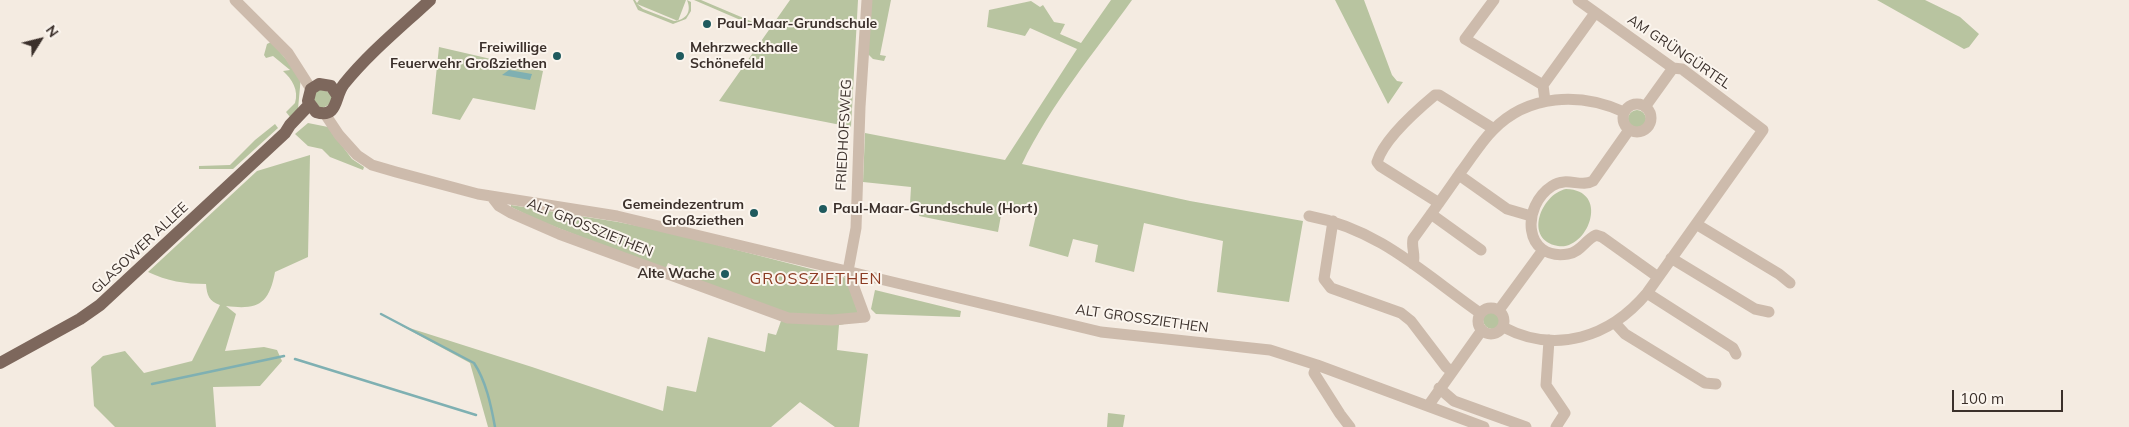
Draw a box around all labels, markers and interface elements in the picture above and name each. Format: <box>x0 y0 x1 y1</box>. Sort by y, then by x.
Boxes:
street label: AM GRÜNGÜRTEL <box>1624 11 1734 93</box>
north arrow <box>15 15 65 65</box>
place label: Paul-Maar-Grundschule <box>717 16 877 32</box>
marker: Paul-Maar-Grundschule <box>701 18 713 30</box>
text: N <box>42 22 63 41</box>
place label: Freiwillige Feuerwehr Großziethen <box>390 40 547 72</box>
place label: Mehrzweckhalle Schönefeld <box>690 40 798 72</box>
marker: Freiwillige Feuerwehr Großziethen <box>551 50 563 62</box>
marker: Mehrzweckhalle Schönefeld <box>674 50 686 62</box>
street label: FRIEDHOFSWEG <box>833 79 855 191</box>
street label: ALT GROSSZIETHEN <box>525 195 655 261</box>
place label: Gemeindezentrum Großziethen <box>622 197 744 230</box>
street label: GLASOWER ALLEE <box>88 199 192 297</box>
place label: Paul-Maar-Grundschule (Hort) <box>833 201 1038 217</box>
marker: Paul-Maar-Grundschule (Hort) <box>817 203 829 215</box>
marker: Gemeindezentrum Großziethen <box>748 207 760 219</box>
place label: Alte Wache <box>637 266 715 282</box>
marker: Alte Wache <box>719 268 731 280</box>
district label: GROSSZIETHEN <box>748 269 884 289</box>
street label: ALT GROSSZIETHEN <box>1074 301 1210 337</box>
scale bar <box>1954 380 2065 412</box>
text: 100 m <box>1960 389 2004 408</box>

